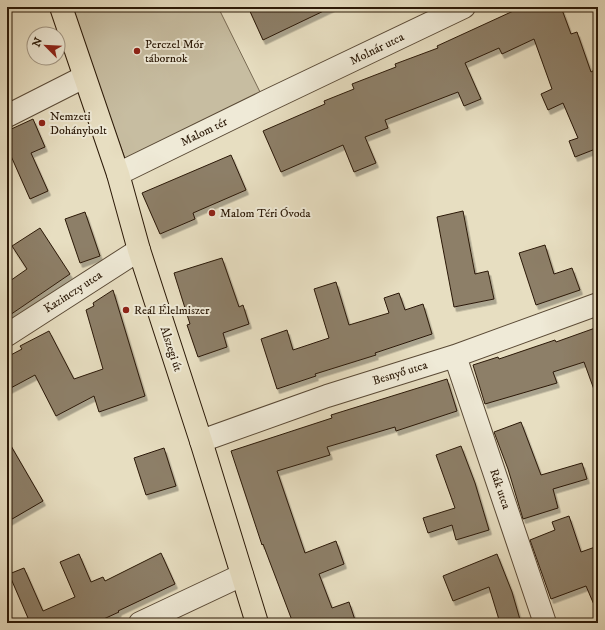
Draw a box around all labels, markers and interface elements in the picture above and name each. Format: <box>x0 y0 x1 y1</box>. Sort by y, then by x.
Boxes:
north arrow <box>26 26 66 66</box>
street label: Molnár utca <box>347 29 407 69</box>
text: N <box>30 35 46 49</box>
place label: Perczel Mór tábornok <box>145 37 204 66</box>
marker: Perczel Mór tábornok <box>132 46 142 56</box>
place label: Nemzeti Dohánybolt <box>50 109 107 138</box>
street label: Malom tér <box>178 114 230 150</box>
marker: Nemzeti Dohánybolt <box>37 118 47 128</box>
place label: Malom Téri Óvoda <box>220 206 312 221</box>
marker: Malom Téri Óvoda <box>207 208 217 218</box>
street label: Kazinczy utca <box>41 267 106 316</box>
place label: Reál Élelmiszer <box>134 303 210 318</box>
marker: Reál Élelmiszer <box>121 305 131 315</box>
street label: Alszegi út <box>157 325 185 374</box>
street label: Besnyő utca <box>371 357 430 388</box>
street label: Rák utca <box>486 467 514 512</box>

